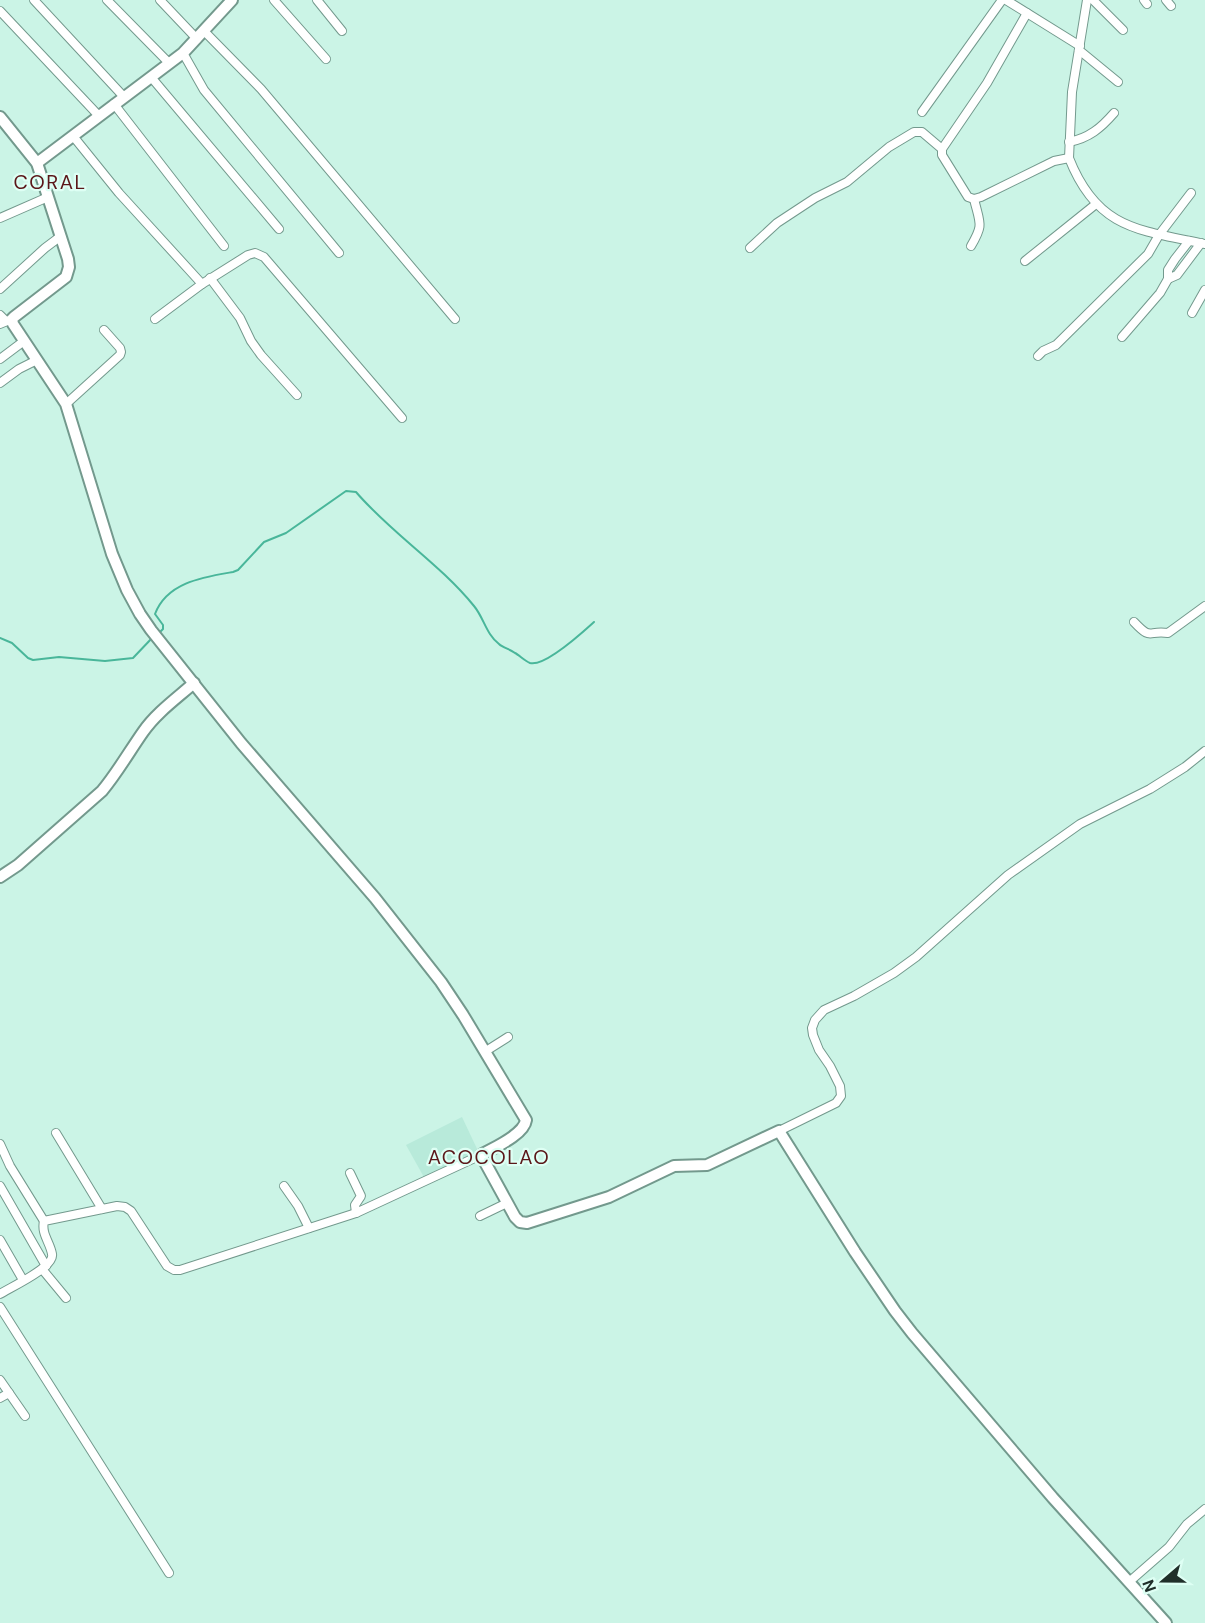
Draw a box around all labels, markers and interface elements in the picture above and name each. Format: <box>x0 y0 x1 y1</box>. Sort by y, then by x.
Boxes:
district label: CORAL <box>13 169 87 195</box>
district label: ACOCOLAO <box>428 1144 550 1170</box>
north arrow <box>1133 1551 1193 1611</box>
text: N <box>1138 1577 1161 1595</box>

